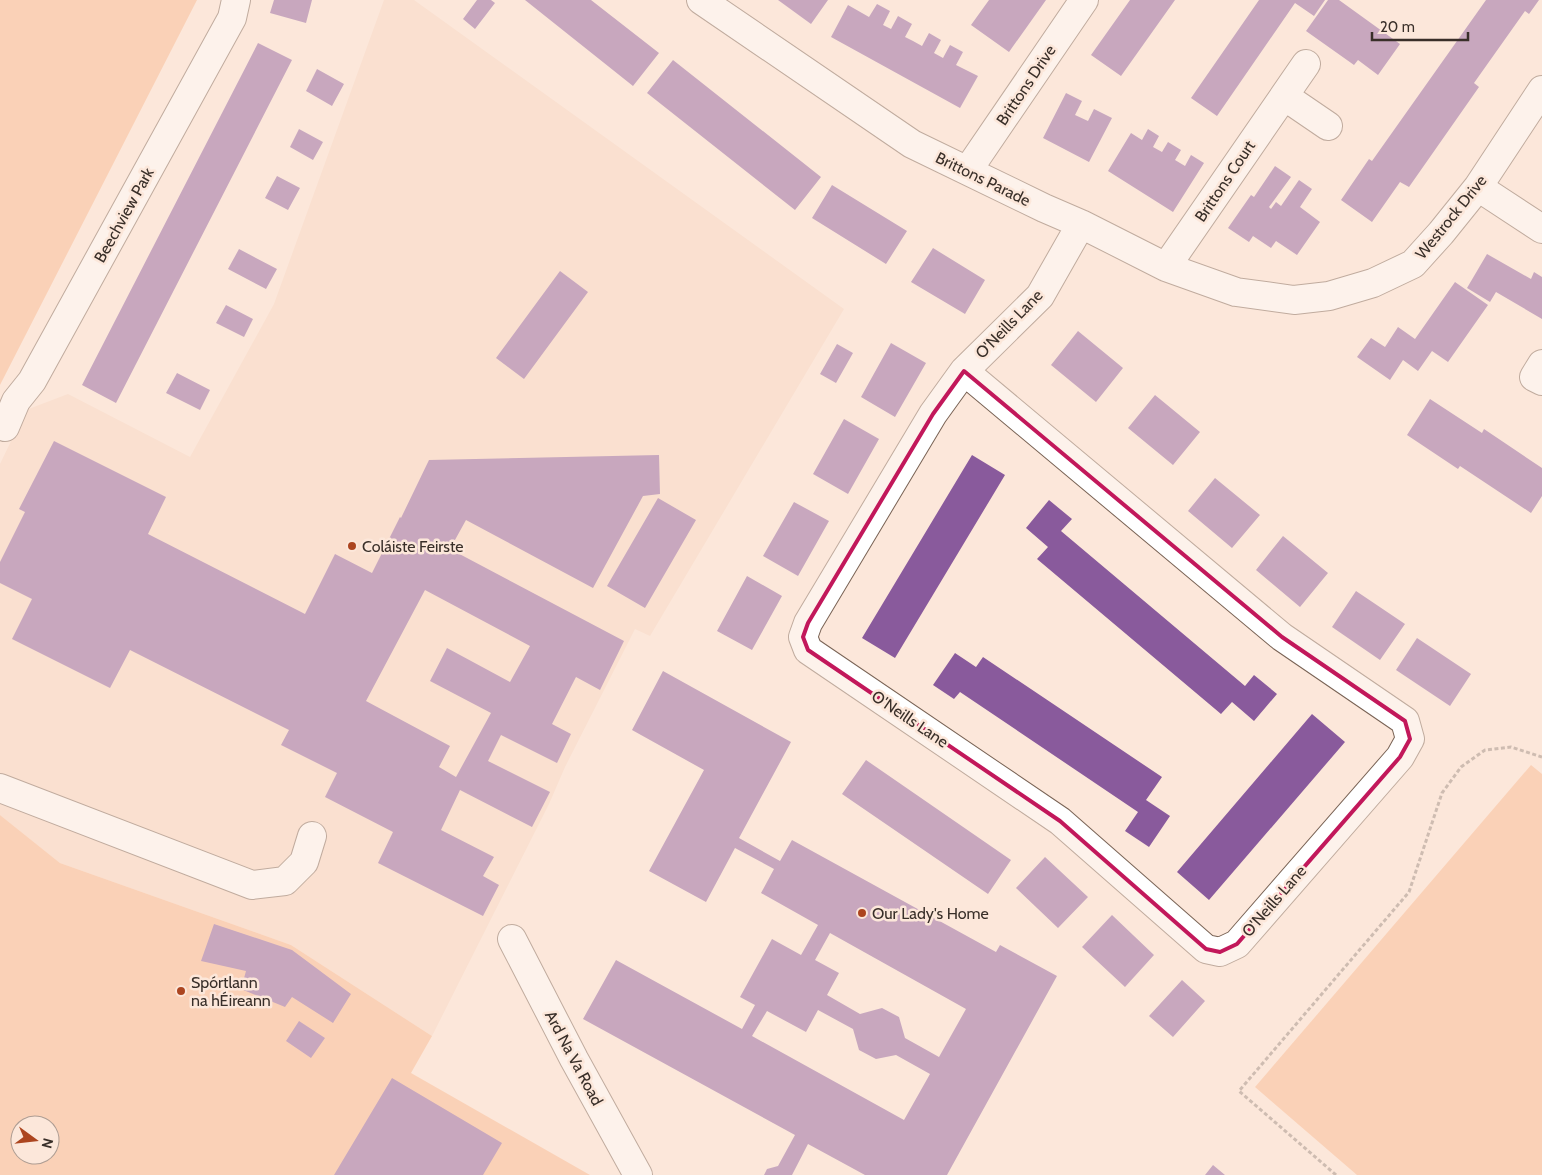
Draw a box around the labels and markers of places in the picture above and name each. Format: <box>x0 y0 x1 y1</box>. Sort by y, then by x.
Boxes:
place label: Coláiste Feirste <box>362 537 463 556</box>
marker: Coláiste Feirste <box>346 540 358 552</box>
place label: Our Lady's Home <box>872 904 989 923</box>
marker: Our Lady's Home <box>856 907 868 919</box>
place label: Spórtlann na hÉireann <box>191 973 271 1010</box>
marker: Spórtlann na hÉireann <box>175 985 187 997</box>

